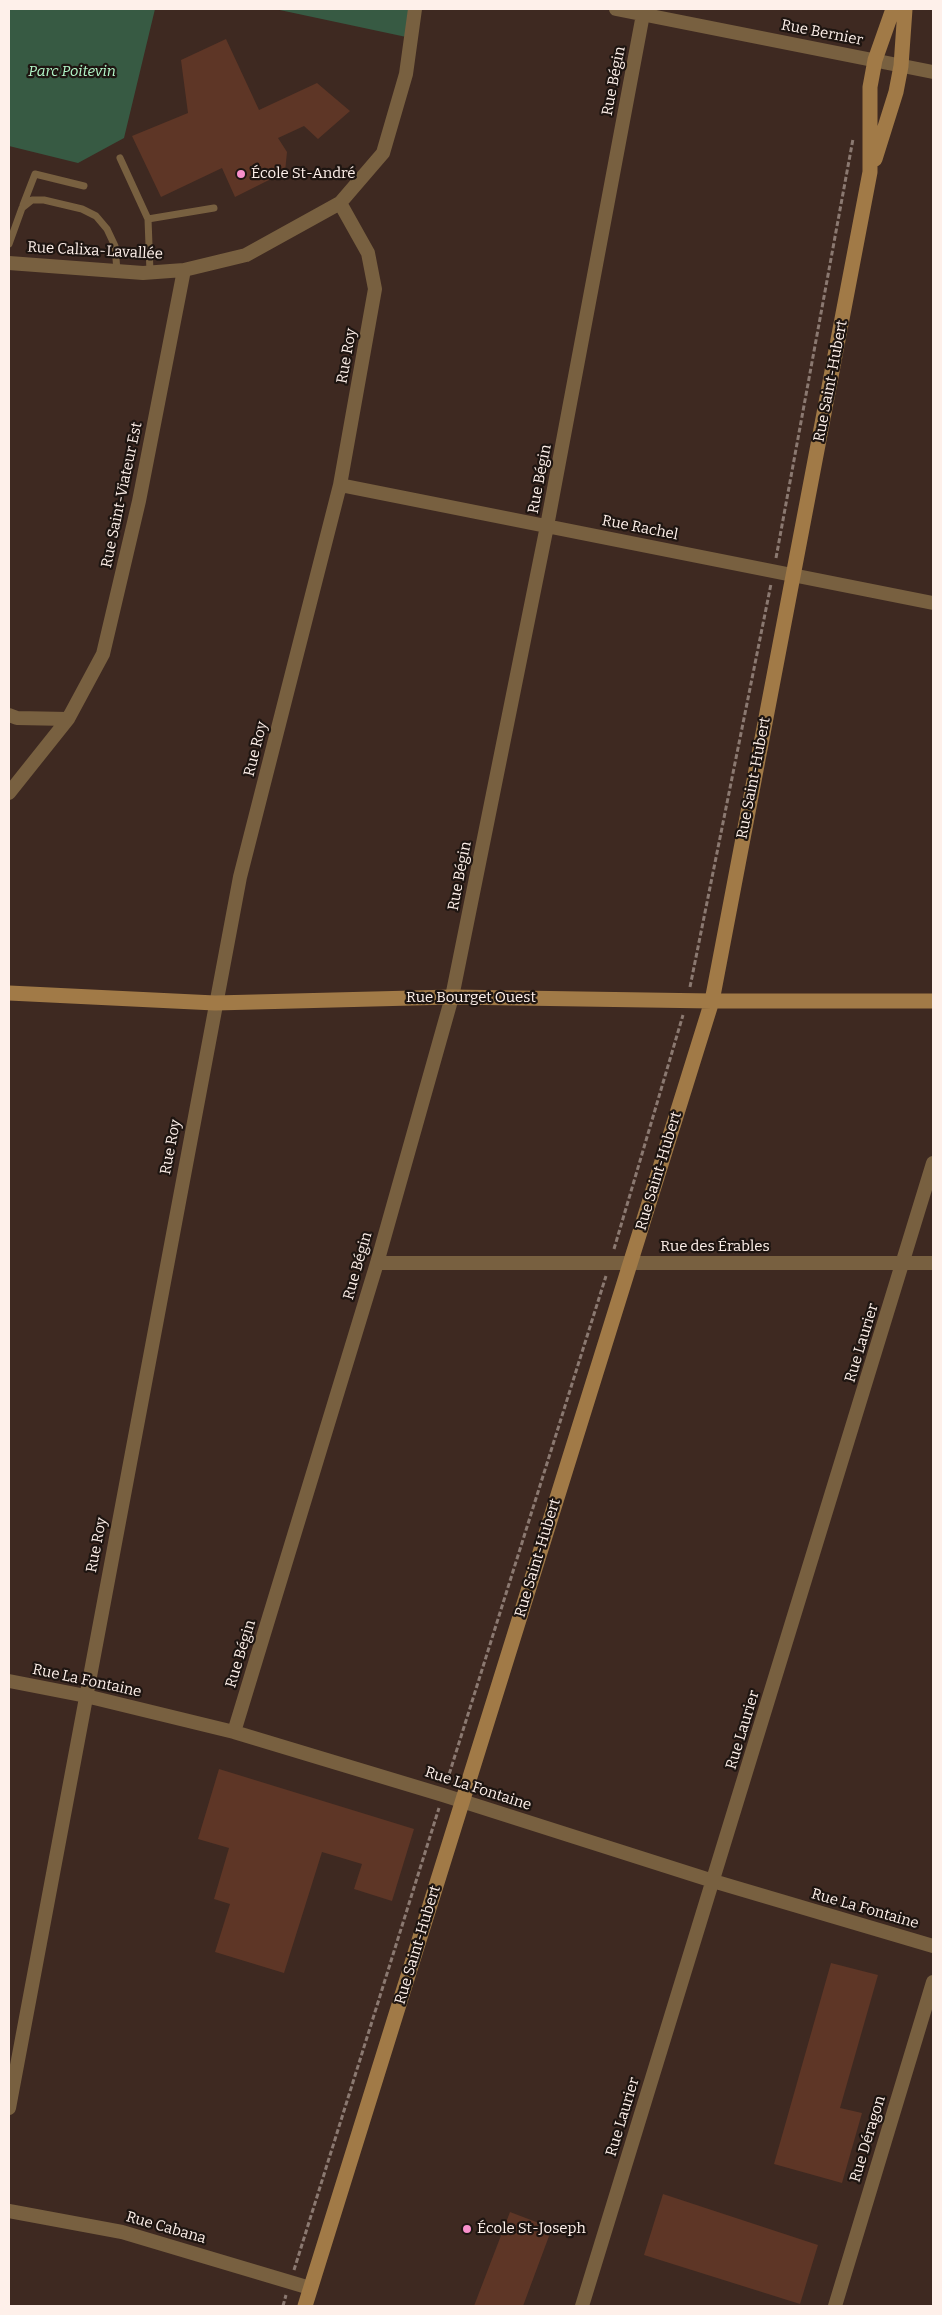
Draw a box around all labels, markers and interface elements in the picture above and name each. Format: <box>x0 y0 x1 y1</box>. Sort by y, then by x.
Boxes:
street label: Rue Bernier <box>780 16 864 50</box>
street label: Rue Bégin <box>598 45 630 117</box>
park label: Parc Poitevin <box>28 63 116 81</box>
place label: École St-André <box>251 165 356 183</box>
marker: École St-André <box>235 168 247 180</box>
street label: Rue Calixa-Lavallée <box>27 238 163 264</box>
street label: Rue Saint-Hubert <box>810 319 852 443</box>
street label: Rue Roy <box>333 327 361 385</box>
street label: Rue Saint-Viateur Est <box>98 420 146 570</box>
street label: Rue Bégin <box>524 443 556 515</box>
street label: Rue Rachel <box>600 512 680 544</box>
street label: Rue Saint-Hubert <box>733 716 775 840</box>
street label: Rue Roy <box>241 720 271 778</box>
street label: Rue Bégin <box>444 840 476 912</box>
street label: Rue Bourget Ouest <box>406 989 536 1007</box>
street label: Rue Saint-Hubert <box>632 1109 686 1233</box>
street label: Rue Roy <box>157 1118 185 1176</box>
street label: Rue Bégin <box>340 1230 376 1302</box>
street label: Rue des Érables <box>660 1238 770 1256</box>
street label: Rue Laurier <box>841 1301 883 1385</box>
street label: Rue Saint-Hubert <box>511 1496 565 1620</box>
street label: Rue Roy <box>83 1516 111 1574</box>
street label: Rue Bégin <box>222 1618 260 1690</box>
street label: Rue La Fontaine <box>31 1661 143 1701</box>
street label: Rue Laurier <box>722 1688 764 1772</box>
street label: Rue La Fontaine <box>422 1763 534 1815</box>
street label: Rue Saint-Hubert <box>391 1883 445 2007</box>
street label: Rue La Fontaine <box>809 1885 921 1933</box>
street label: Rue Laurier <box>602 2075 644 2159</box>
street label: Rue Déragon <box>846 2093 890 2185</box>
street label: Rue Cabana <box>124 2208 208 2248</box>
place label: École St-Joseph <box>477 2220 586 2238</box>
marker: École St-Joseph <box>461 2223 473 2235</box>

